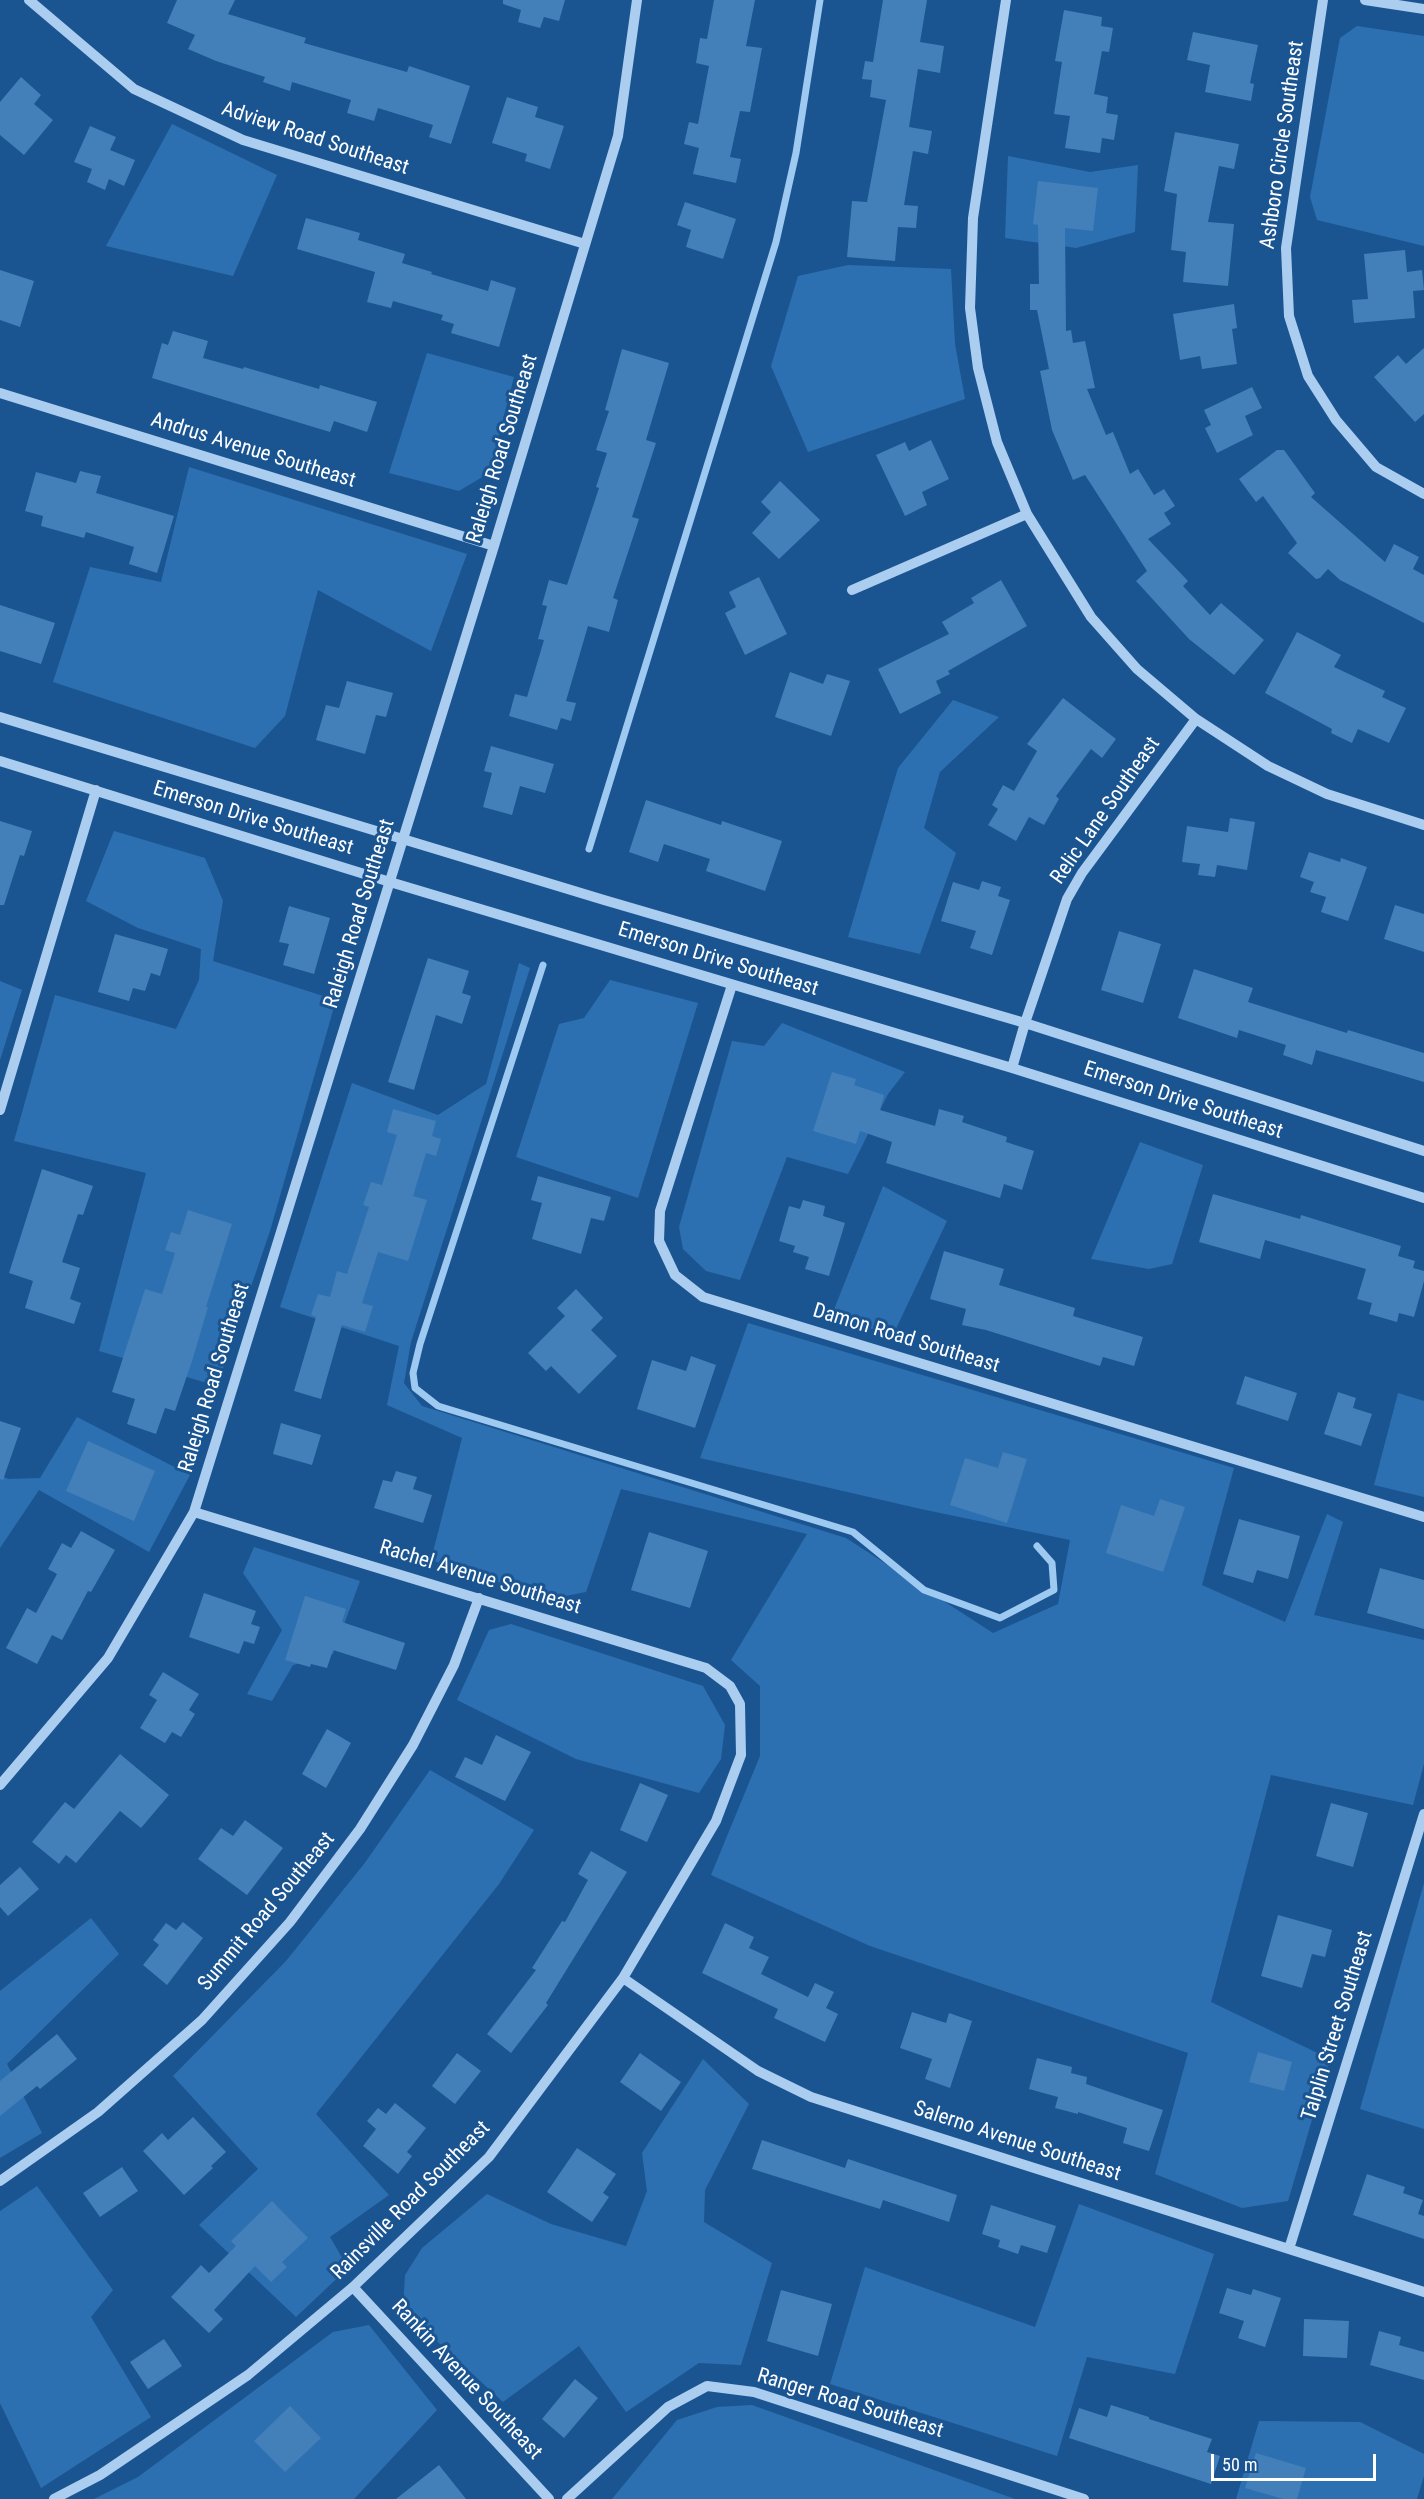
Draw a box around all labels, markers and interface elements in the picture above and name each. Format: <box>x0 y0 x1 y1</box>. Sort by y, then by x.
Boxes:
street label: Ashboro Circle Southeast <box>1256 39 1310 251</box>
street label: Adview Road Southeast <box>218 97 412 181</box>
street label: Raleigh Road Southeast <box>462 351 544 547</box>
street label: Andrus Avenue Southeast <box>148 408 358 494</box>
street label: Relic Lane Southeast <box>1046 733 1166 889</box>
street label: Emerson Drive Southeast <box>150 777 356 861</box>
street label: Raleigh Road Southeast <box>319 816 401 1012</box>
street label: Emerson Drive Southeast <box>615 918 821 1002</box>
street label: Emerson Drive Southeast <box>1080 1057 1286 1145</box>
street label: Raleigh Road Southeast <box>174 1280 256 1476</box>
street label: Damon Road Southeast <box>810 1299 1002 1379</box>
street label: Rachel Avenue Southeast <box>376 1535 584 1621</box>
street label: Summit Road Southeast <box>193 1828 341 1996</box>
street label: Talplin Street Southeast <box>1297 1928 1379 2124</box>
street label: Salerno Avenue Southeast <box>910 2097 1124 2187</box>
street label: Rainsville Road Southeast <box>326 2116 496 2286</box>
street label: Rankin Avenue Southeast <box>385 2295 547 2465</box>
street label: Ranger Road Southeast <box>754 2364 946 2444</box>
scale bar <box>1214 2442 1379 2480</box>
text: 50 m <box>1222 2454 1257 2475</box>

